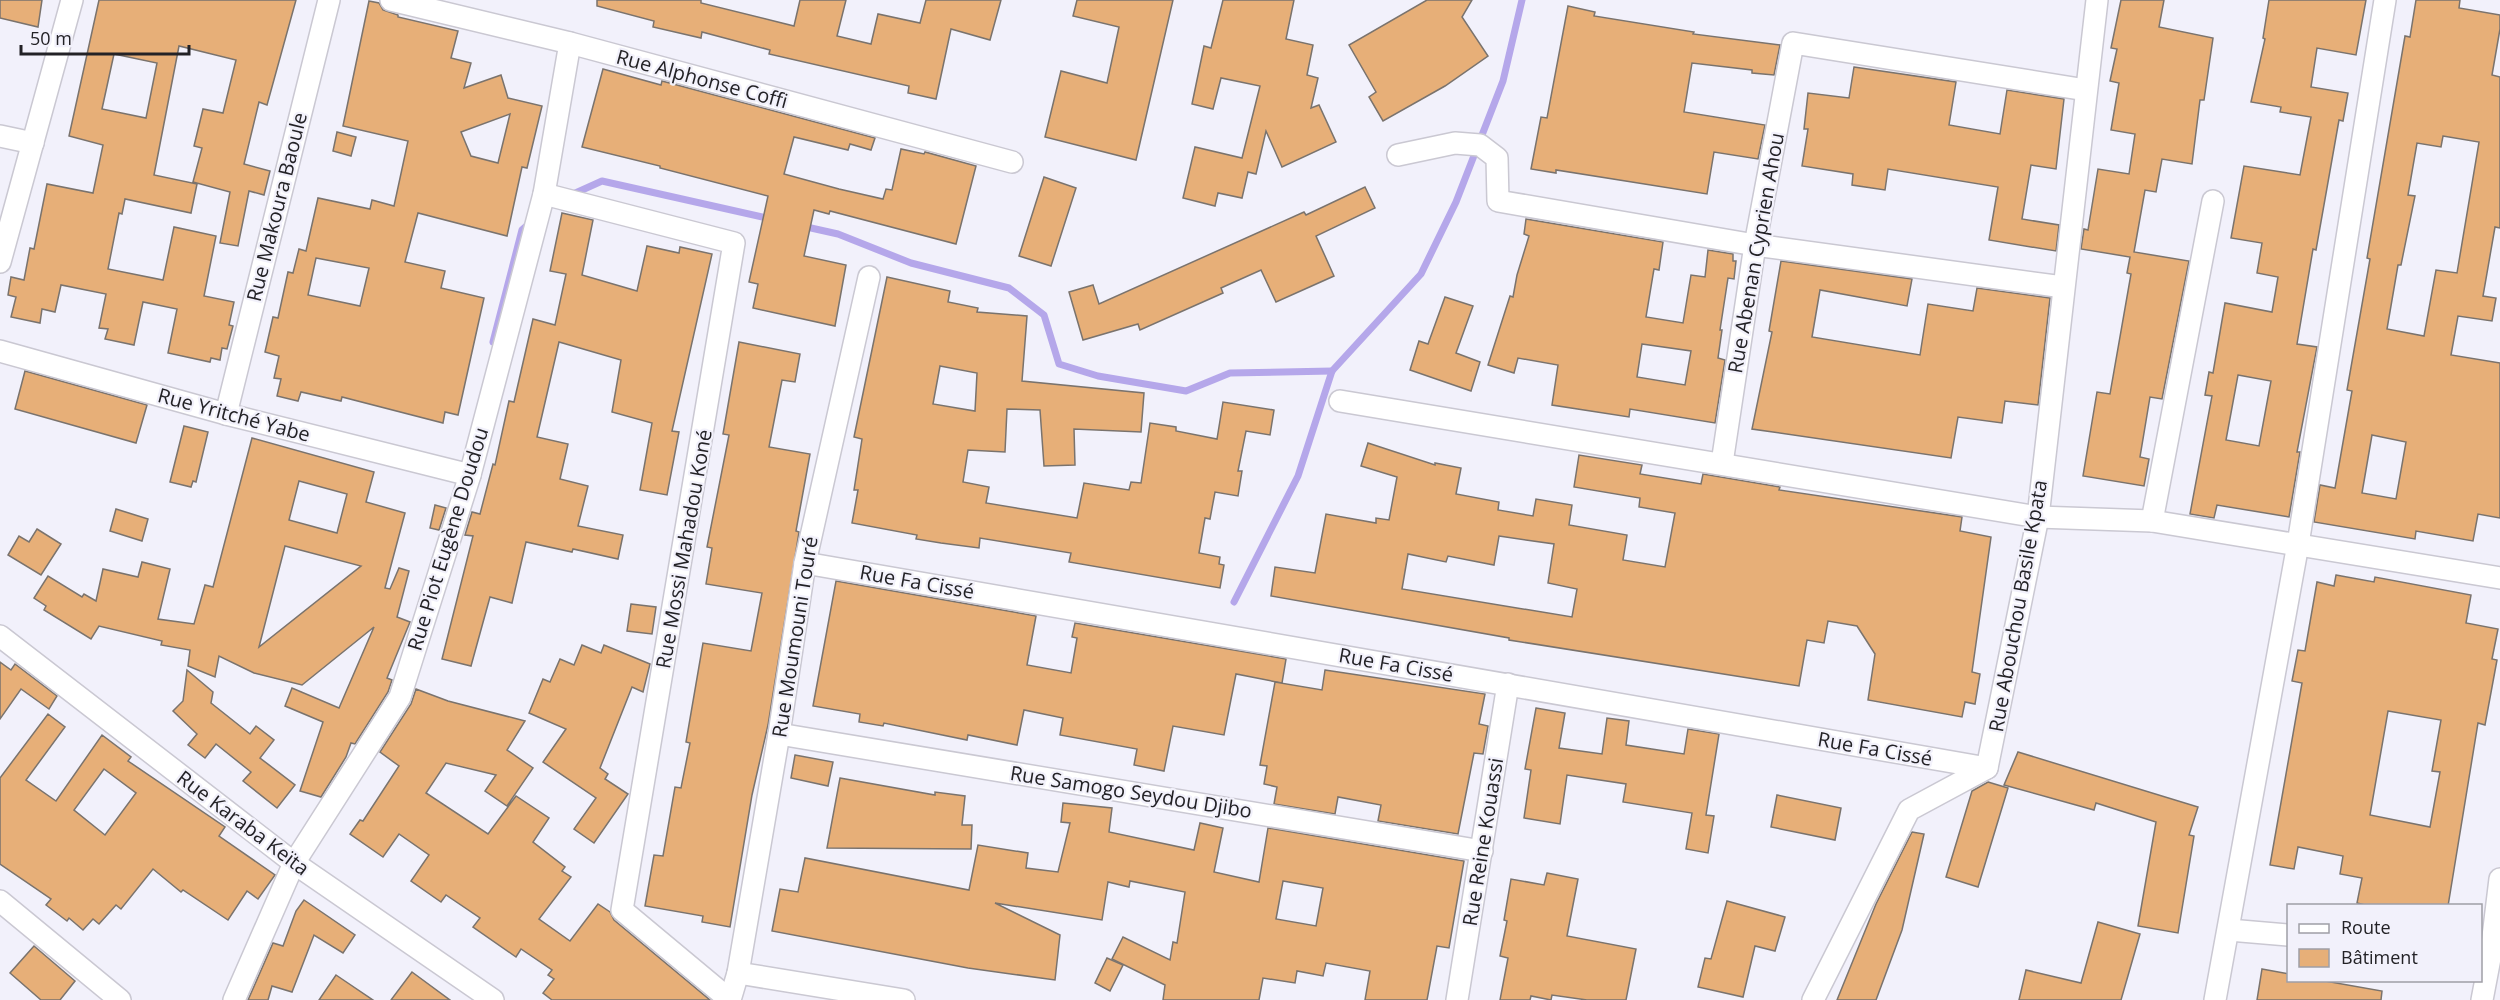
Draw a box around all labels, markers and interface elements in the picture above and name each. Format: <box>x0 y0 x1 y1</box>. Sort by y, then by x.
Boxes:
scale bar <box>21 18 189 56</box>
text: 50 m <box>30 26 72 50</box>
street label: Rue Alphonse Coffi <box>613 43 791 114</box>
street label: Rue Makoura Baoule <box>240 109 313 304</box>
street label: Rue Abenan Cyprien Ahou <box>1721 130 1790 375</box>
street label: Rue Yritché Yabe <box>155 381 313 448</box>
street label: Rue Piot Eugène Doudou <box>401 424 494 654</box>
street label: Rue Mossi Mahadou Koné <box>649 427 718 671</box>
street label: Rue Abouchou Basile Kpata <box>1982 478 2053 734</box>
street label: Rue Moumouni Touré <box>765 534 824 739</box>
street label: Rue Fa Cissé <box>858 558 976 605</box>
street label: Rue Fa Cissé <box>1337 641 1455 688</box>
street label: Rue Fa Cissé <box>1816 725 1934 772</box>
street label: Rue Reine Kouassi <box>1456 756 1509 928</box>
street label: Rue Samogo Seydou Djibo <box>1008 759 1254 824</box>
street label: Rue Karaba Keïta <box>172 764 315 881</box>
legend <box>2287 904 2482 982</box>
text: Route <box>2341 915 2391 939</box>
text: Bâtiment <box>2341 945 2418 969</box>

